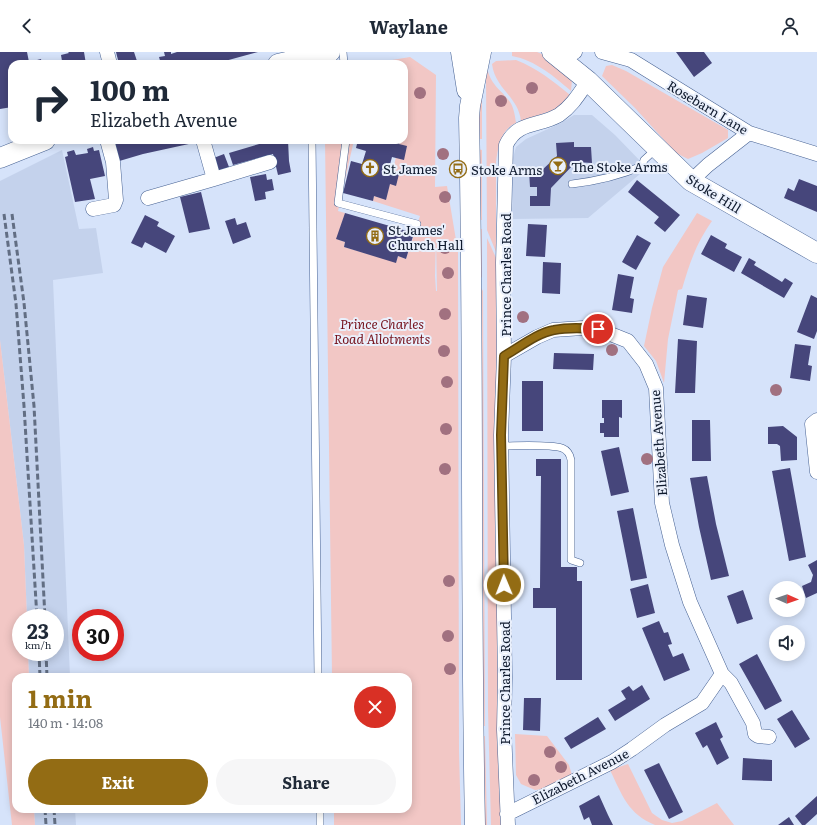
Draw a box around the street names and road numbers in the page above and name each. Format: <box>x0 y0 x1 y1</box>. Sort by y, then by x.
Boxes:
street label: Rosebarn Lane <box>664 75 752 139</box>
street label: Stoke Hill <box>683 169 746 218</box>
street label: Prince Charles Road <box>496 213 515 337</box>
street label: Elizabeth Avenue <box>645 389 671 497</box>
street label: Prince Charles Road <box>495 621 514 745</box>
street label: Elizabeth Avenue <box>528 743 632 809</box>

